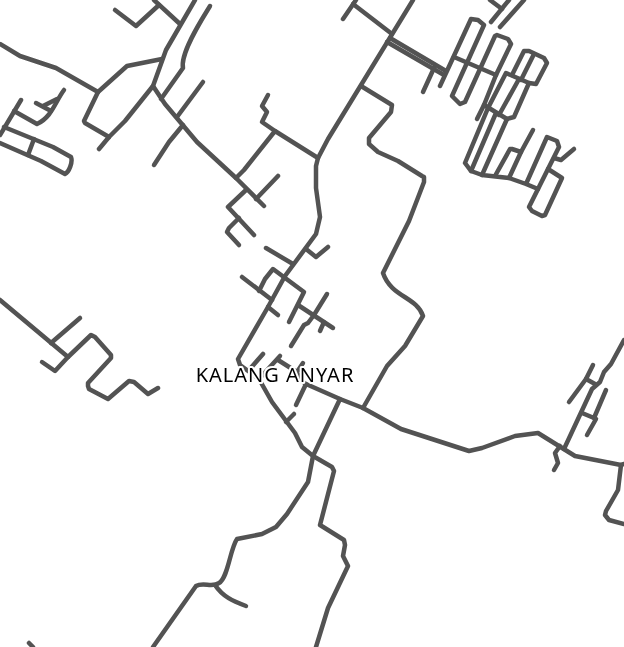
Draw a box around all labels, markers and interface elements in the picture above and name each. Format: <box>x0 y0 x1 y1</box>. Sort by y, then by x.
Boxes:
district label: KALANG ANYAR <box>196 361 354 388</box>

